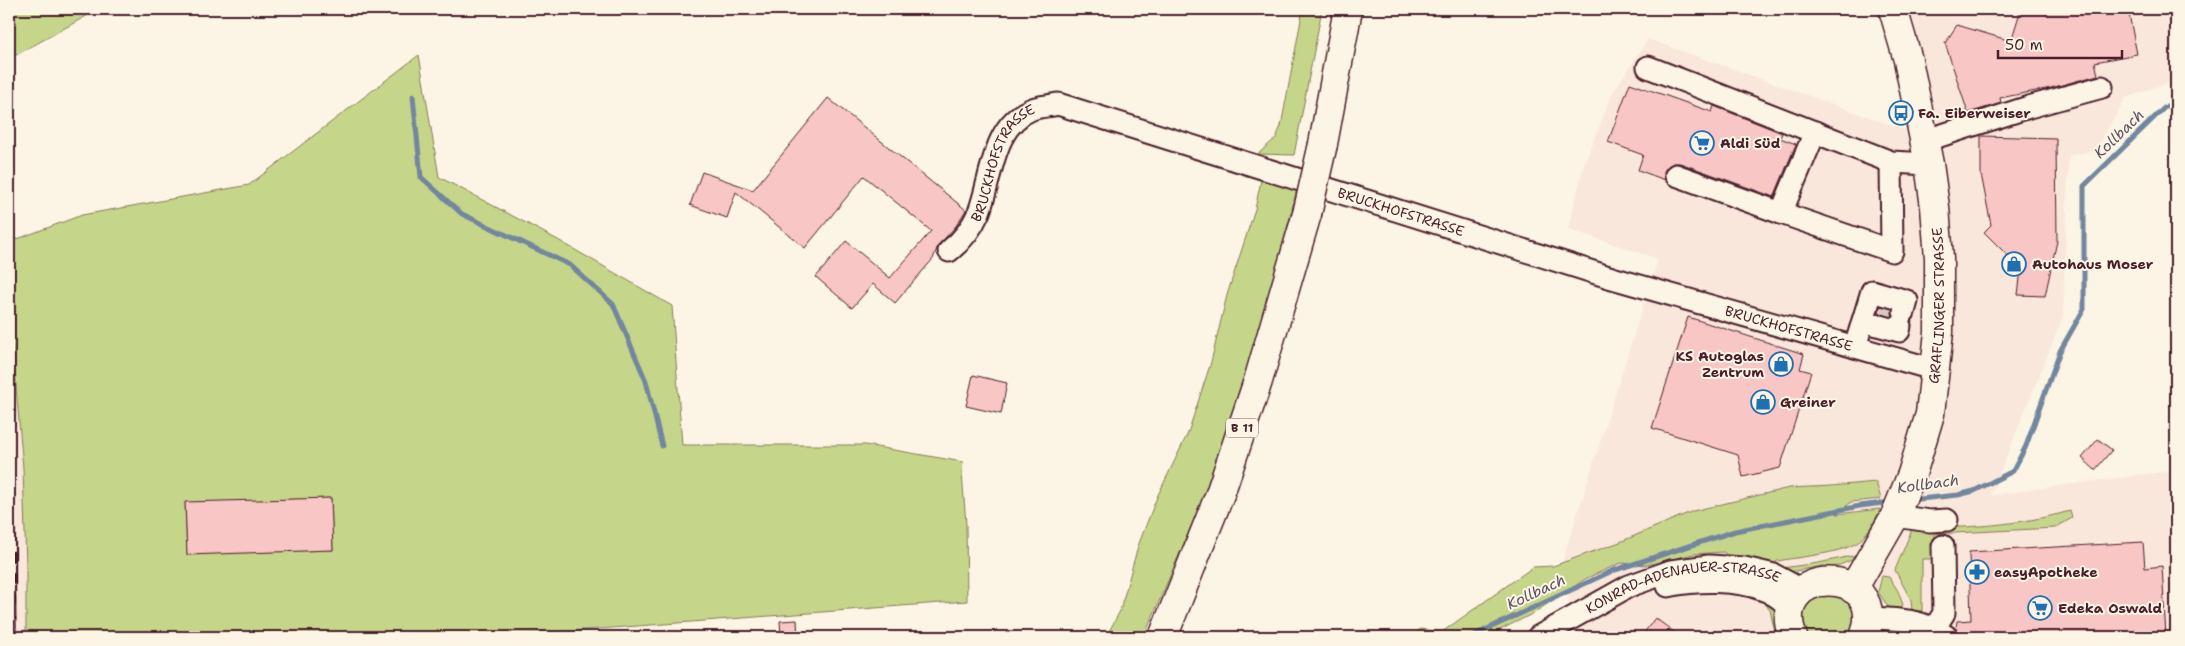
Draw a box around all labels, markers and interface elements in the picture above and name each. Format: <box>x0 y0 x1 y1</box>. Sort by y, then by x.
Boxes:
scale bar <box>1998 28 2121 60</box>
text: 50 m <box>2005 35 2043 55</box>
street label: BRUCKHOFSTRASSE <box>967 100 1038 225</box>
bus stop icon: Fa. Eiberweiser <box>1888 100 1914 126</box>
place label: Fa. Eiberweiser <box>1918 104 2031 122</box>
water label: Kollbach <box>2090 105 2148 163</box>
supermarket icon: Aldi Süd <box>1689 130 1715 156</box>
place label: Aldi Süd <box>1720 134 1781 152</box>
street label: BRUCKHOFSTRASSE <box>1335 183 1467 240</box>
street label: GRAFLINGER STRASSE <box>1924 227 1948 385</box>
shop icon: Autohaus Moser <box>2001 251 2027 277</box>
place label: Autohaus Moser <box>2032 255 2154 273</box>
street label: BRUCKHOFSTRASSE <box>1723 302 1855 355</box>
place label: KS Autoglas Zentrum <box>1676 347 1764 381</box>
shop icon: KS Autoglas Zentrum <box>1768 351 1794 377</box>
shop icon: Greiner <box>1750 389 1776 415</box>
place label: Greiner <box>1780 393 1836 411</box>
road number: B 11 <box>1226 418 1258 438</box>
water label: Kollbach <box>1896 470 1960 498</box>
street label: KONRAD-ADENAUER-STRASSE <box>1582 557 1785 617</box>
pharmacy icon: easyApotheke <box>1964 559 1990 585</box>
place label: easyApotheke <box>1994 563 2098 581</box>
water label: Kollbach <box>1503 570 1569 614</box>
supermarket icon: Edeka Oswald <box>2027 595 2053 621</box>
place label: Edeka Oswald <box>2058 599 2163 617</box>

